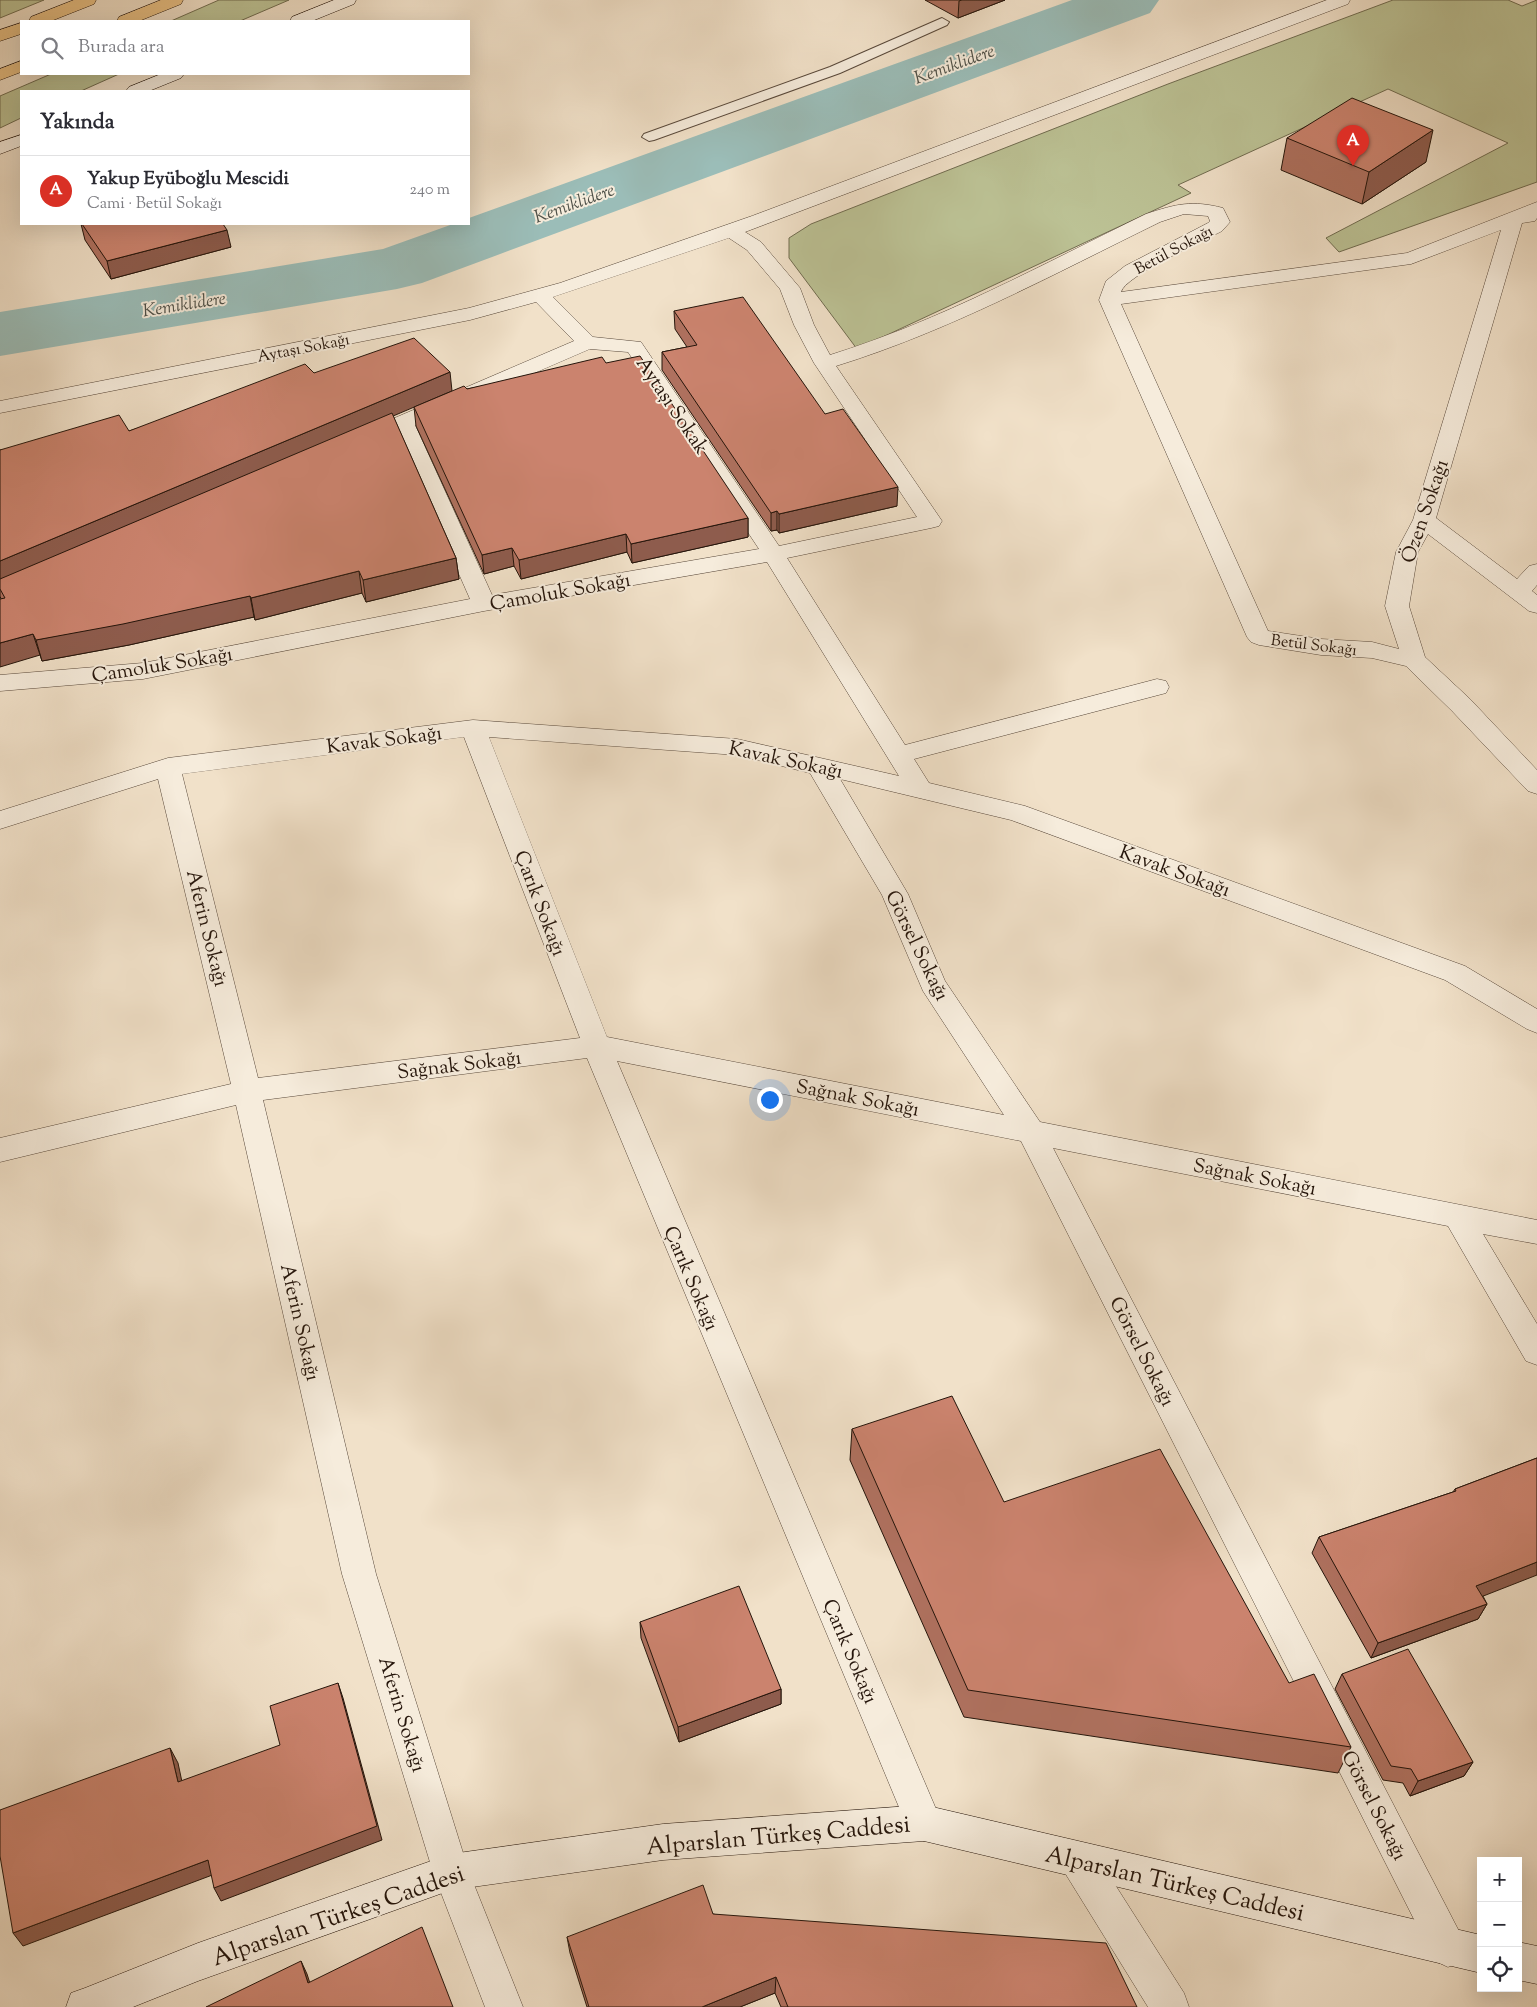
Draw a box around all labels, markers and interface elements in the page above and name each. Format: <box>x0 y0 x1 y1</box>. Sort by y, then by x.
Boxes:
search box <box>20 20 470 75</box>
icon: search <box>38 34 66 62</box>
text: Burada ara <box>78 34 164 61</box>
water label: Kemiklidere <box>911 39 999 92</box>
text: Yakında <box>40 108 114 138</box>
pin: A <box>1337 125 1369 166</box>
text: Yakup Eyüboğlu Mescidi <box>87 166 289 193</box>
water label: Kemiklidere <box>531 178 619 231</box>
text: A <box>50 179 63 202</box>
text: 240 m <box>409 179 450 202</box>
text: Cami · Betül Sokağı <box>87 193 222 216</box>
street label: Betül Sokağı <box>1131 221 1218 282</box>
water label: Kemiklidere <box>141 287 228 325</box>
street label: Aytaşı Sokağı <box>255 329 352 370</box>
street label: Aytaşı Sokak <box>627 352 715 461</box>
street label: Özen Sokağı <box>1394 455 1458 568</box>
street label: Çamoluk Sokağı <box>488 567 633 620</box>
street label: Betül Sokağı <box>1269 630 1358 663</box>
street label: Çamoluk Sokağı <box>90 641 235 692</box>
street label: Kavak Sokağı <box>325 720 444 763</box>
street label: Kavak Sokağı <box>726 735 846 788</box>
street label: Kavak Sokağı <box>1115 839 1234 906</box>
street label: Çarık Sokağı <box>505 847 572 961</box>
street label: Aferin Sokağı <box>177 867 234 990</box>
street label: Görsel Sokağı <box>876 886 955 1007</box>
street label: Sağnak Sokağı <box>396 1044 523 1088</box>
street label: Sağnak Sokağı <box>793 1073 922 1126</box>
your location <box>757 1087 783 1113</box>
street label: Sağnak Sokağı <box>1190 1152 1319 1205</box>
street label: Çarık Sokağı <box>655 1222 725 1336</box>
street label: Aferin Sokağı <box>271 1261 326 1384</box>
street label: Görsel Sokağı <box>1101 1292 1181 1412</box>
street label: Çarık Sokağı <box>814 1595 884 1709</box>
street label: Aferin Sokağı <box>369 1653 432 1776</box>
street label: Görsel Sokağı <box>1333 1746 1413 1866</box>
street label: Alparslan Türkeş Caddesi <box>645 1808 912 1865</box>
street label: Alparslan Türkeş Caddesi <box>1042 1839 1308 1931</box>
map controls <box>1477 1857 1522 1992</box>
button: + <box>1477 1857 1522 1902</box>
street label: Alparslan Türkeş Caddesi <box>208 1858 470 1976</box>
button: − <box>1477 1902 1522 1947</box>
button: locate <box>1477 1947 1522 1992</box>

